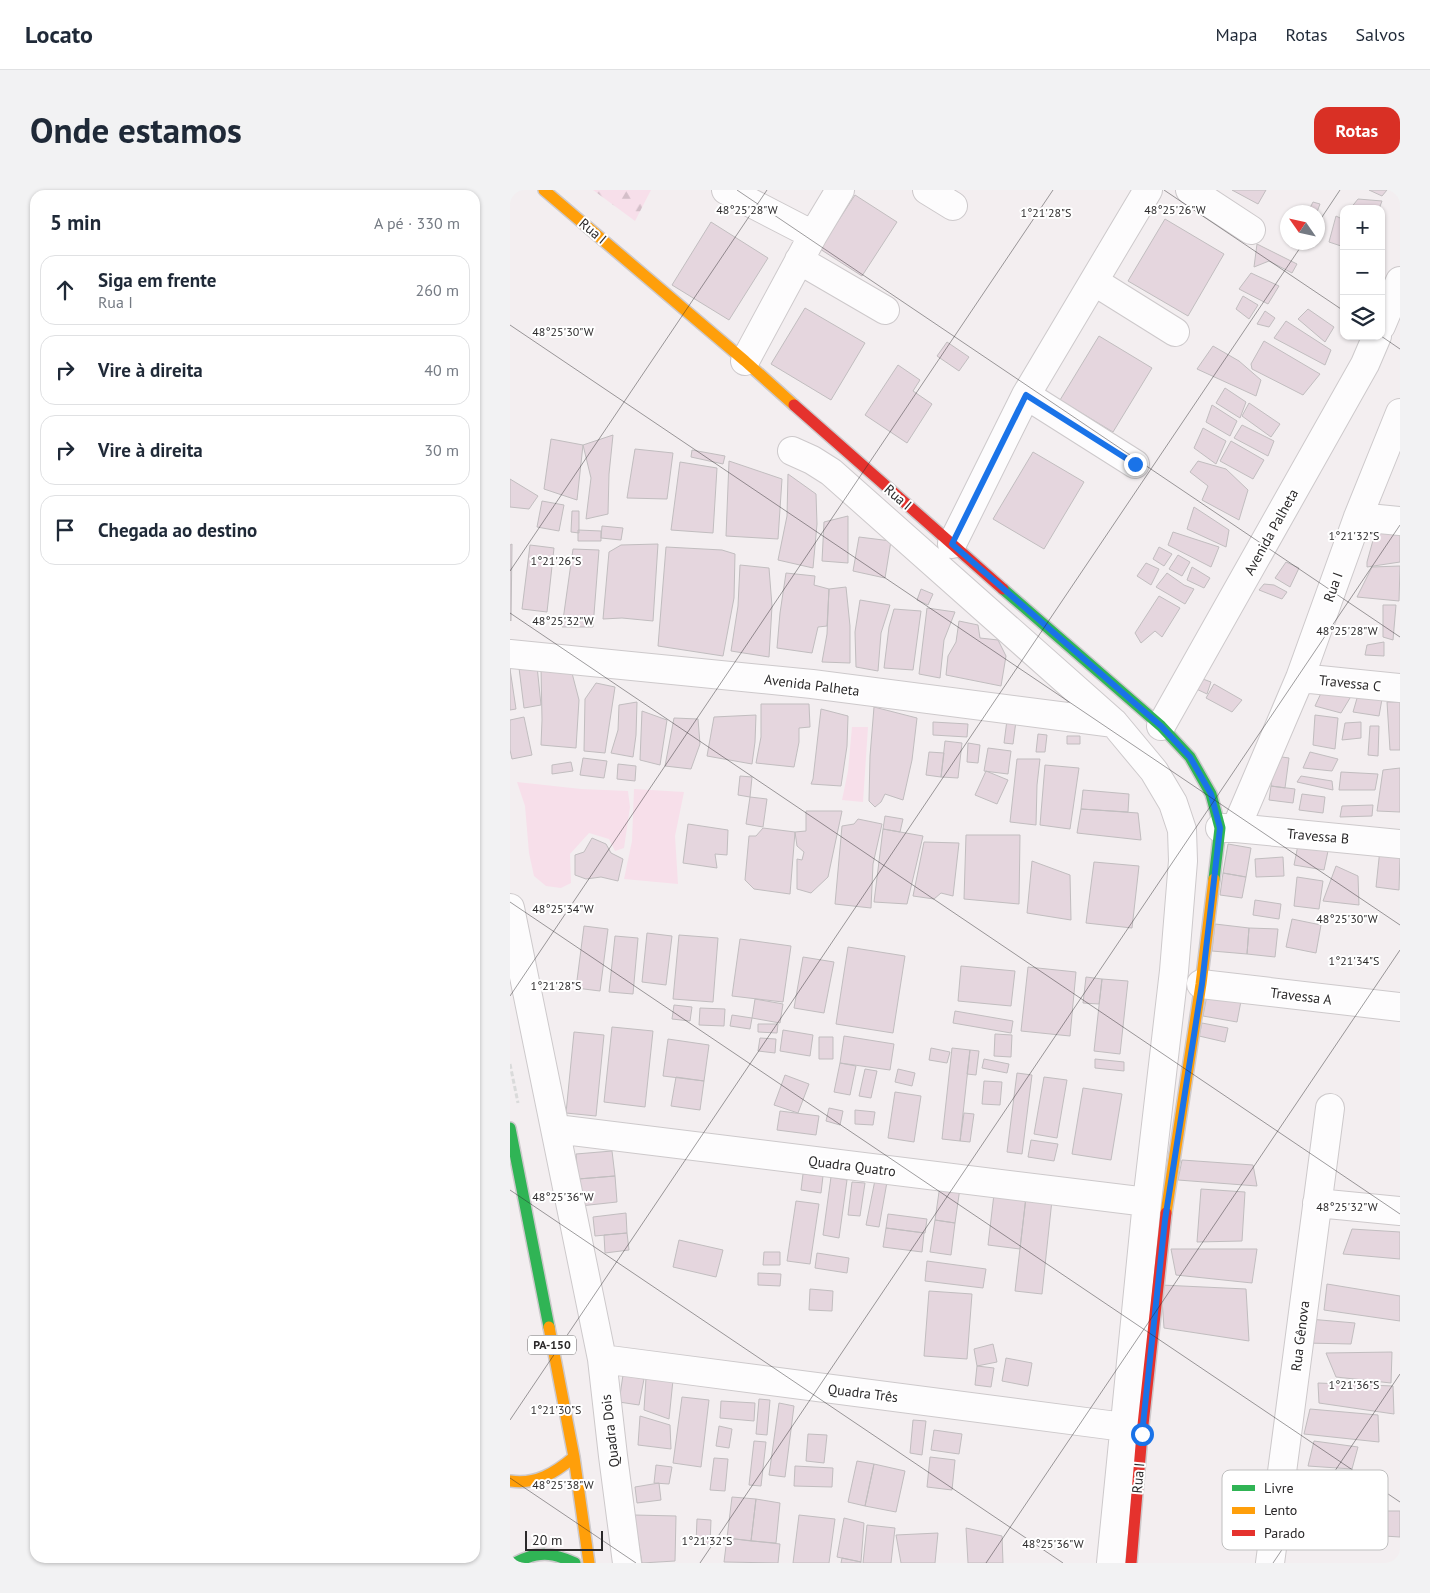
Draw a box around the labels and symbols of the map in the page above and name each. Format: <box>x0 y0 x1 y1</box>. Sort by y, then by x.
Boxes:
text: 48°25'28"W <box>716 202 778 217</box>
text: 48°25'26"W <box>1144 202 1206 217</box>
text: 1°21'28"S <box>1021 205 1071 220</box>
north arrow <box>1280 205 1325 250</box>
street label: Rua I <box>576 214 610 248</box>
text: 48°25'30"W <box>532 324 594 339</box>
route end <box>1124 453 1147 476</box>
street label: Rua I <box>881 480 915 514</box>
street label: Avenida Palheta <box>1240 486 1302 578</box>
text: 1°21'32"S <box>1329 528 1379 543</box>
text: 1°21'26"S <box>531 553 581 568</box>
street label: Rua I <box>1319 570 1347 604</box>
text: 48°25'32"W <box>532 613 594 628</box>
text: 48°25'28"W <box>1316 623 1378 638</box>
street label: Avenida Palheta <box>763 670 861 700</box>
street label: Travessa C <box>1318 671 1382 695</box>
street label: Travessa B <box>1286 824 1350 848</box>
text: 48°25'34"W <box>532 901 594 916</box>
text: 48°25'30"W <box>1316 911 1378 926</box>
text: 1°21'34"S <box>1329 953 1379 968</box>
text: 1°21'28"S <box>531 978 581 993</box>
street label: Travessa A <box>1269 983 1334 1009</box>
street label: Quadra Quatro <box>807 1152 897 1180</box>
text: 48°25'36"W <box>532 1189 594 1204</box>
text: 48°25'32"W <box>1316 1199 1378 1214</box>
street label: Rua Gênova <box>1287 1300 1313 1372</box>
road number: PA-150 <box>528 1336 576 1354</box>
text: 1°21'36"S <box>1329 1377 1379 1392</box>
street label: Quadra Três <box>827 1380 899 1406</box>
street label: Quadra Dois <box>597 1393 623 1469</box>
text: 1°21'30"S <box>531 1402 581 1417</box>
route start <box>1131 1423 1154 1446</box>
street label: Rua I <box>1128 1462 1148 1494</box>
legend <box>1222 1470 1388 1550</box>
text: 48°25'38"W <box>532 1477 594 1492</box>
text: Livre <box>1264 1479 1294 1497</box>
text: Lento <box>1264 1501 1297 1519</box>
text: Parado <box>1264 1524 1305 1542</box>
scale bar <box>525 1528 602 1551</box>
text: 1°21'32"S <box>682 1533 732 1548</box>
text: 48°25'36"W <box>1022 1536 1084 1551</box>

